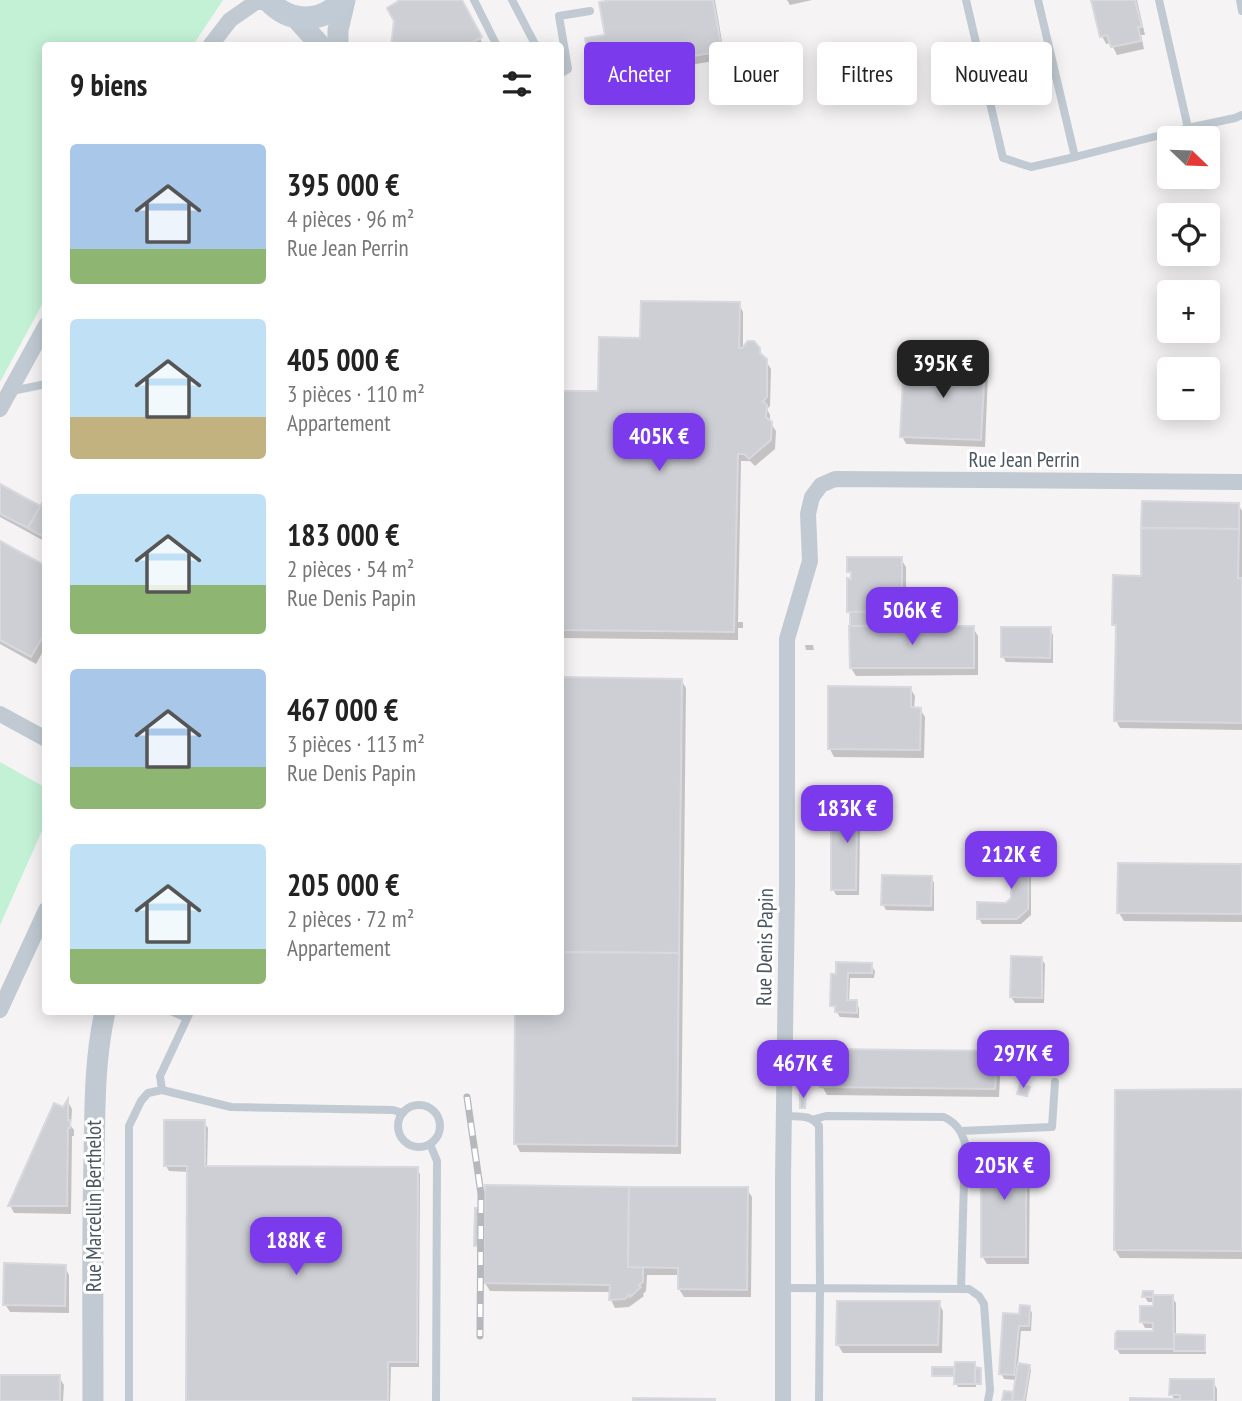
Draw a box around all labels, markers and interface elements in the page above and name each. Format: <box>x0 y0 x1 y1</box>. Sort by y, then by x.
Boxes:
chip: Acheter <box>584 42 695 105</box>
chip: Louer <box>709 42 803 105</box>
chip: Filtres <box>817 42 917 105</box>
chip: Nouveau <box>931 42 1052 105</box>
text: 9 biens <box>70 65 147 104</box>
icon: filters <box>498 65 536 103</box>
north arrow <box>1157 126 1220 189</box>
map controls <box>1157 126 1220 420</box>
text: 395 000 € <box>287 165 400 204</box>
icon: home <box>126 172 210 256</box>
button: locate <box>1157 203 1220 266</box>
text: 4 pièces · 96 m² <box>287 204 414 233</box>
text: Rue Jean Perrin <box>287 233 409 262</box>
button: + <box>1157 280 1220 343</box>
text: 405 000 € <box>287 340 400 379</box>
pin: 395K € <box>886 340 1000 400</box>
icon: home <box>126 347 210 431</box>
text: 395K € <box>913 348 973 377</box>
button: − <box>1157 357 1220 420</box>
text: 3 pièces · 110 m² <box>287 379 425 408</box>
text: Appartement <box>287 408 390 437</box>
pin: 405K € <box>602 414 716 473</box>
text: 405K € <box>629 421 689 450</box>
street label: Rue Jean Perrin <box>969 446 1079 473</box>
text: 183 000 € <box>287 515 400 554</box>
icon: home <box>126 522 210 606</box>
text: 2 pièces · 54 m² <box>287 554 414 583</box>
text: Rue Denis Papin <box>287 583 416 612</box>
pin: 506K € <box>855 588 969 647</box>
text: 506K € <box>882 595 942 624</box>
text: 467 000 € <box>287 690 398 729</box>
icon: home <box>126 697 210 781</box>
text: 3 pièces · 113 m² <box>287 729 425 758</box>
text: Rue Denis Papin <box>287 758 416 787</box>
pin: 183K € <box>790 786 904 845</box>
text: 183K € <box>817 793 877 822</box>
pin: 212K € <box>954 832 1068 891</box>
text: 212K € <box>981 839 1041 868</box>
text: 205 000 € <box>287 865 400 904</box>
icon: home <box>126 872 210 956</box>
street label: Rue Denis Papin <box>750 888 779 1006</box>
text: 2 pièces · 72 m² <box>287 904 414 933</box>
text: Appartement <box>287 933 390 962</box>
pin: 297K € <box>966 1030 1080 1090</box>
text: 297K € <box>993 1038 1053 1067</box>
pin: 467K € <box>746 1040 860 1100</box>
text: 467K € <box>773 1048 833 1077</box>
street label: Rue Marcellin Berthelot <box>80 1120 107 1292</box>
pin: 205K € <box>947 1142 1061 1202</box>
text: 205K € <box>974 1150 1034 1179</box>
pin: 188K € <box>239 1218 353 1277</box>
text: 188K € <box>266 1225 326 1254</box>

